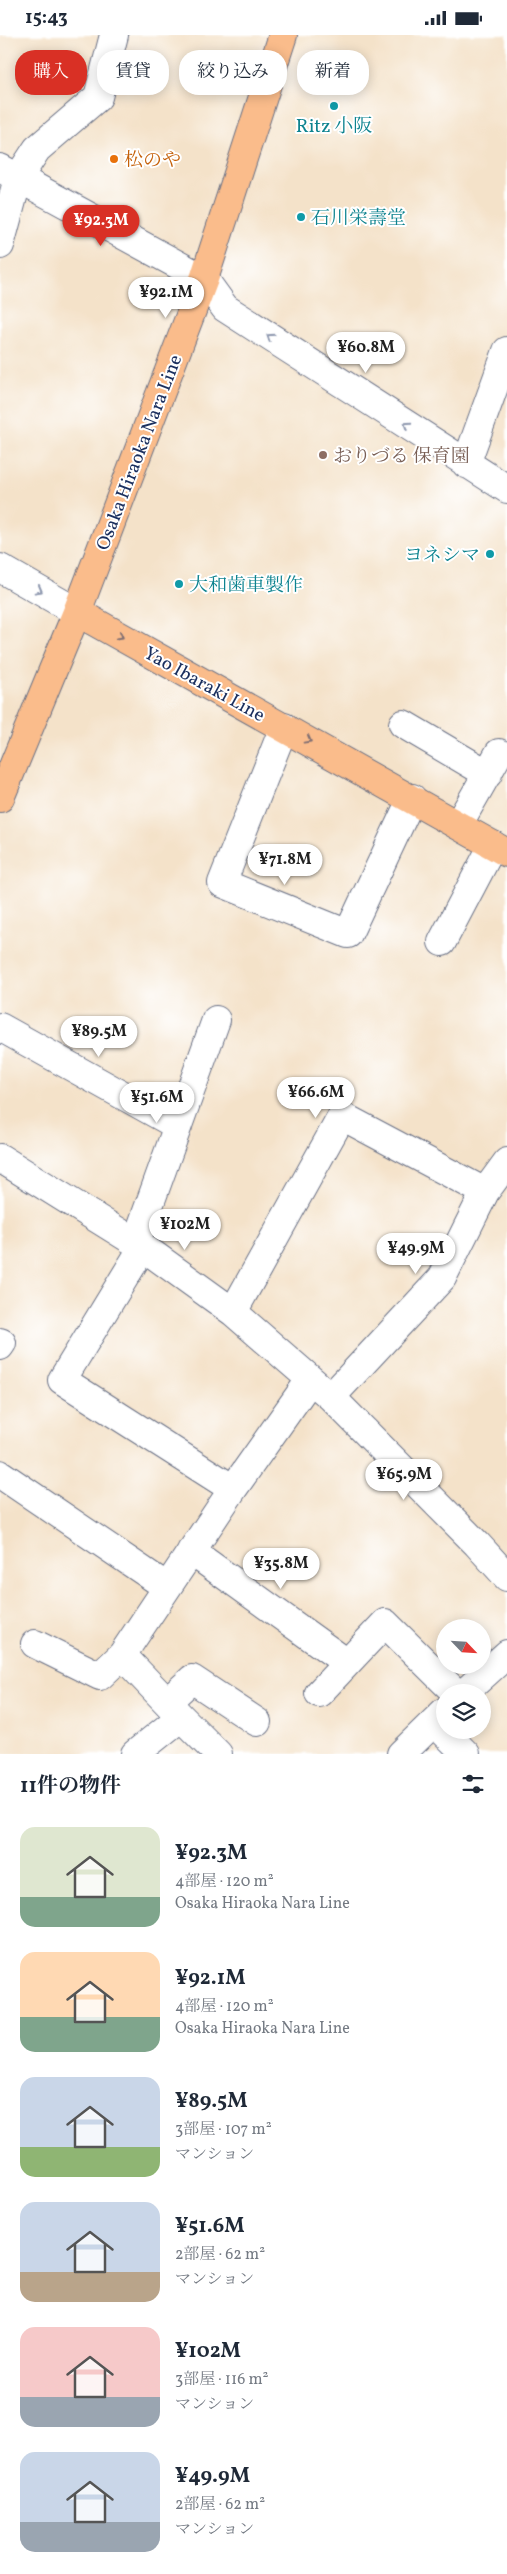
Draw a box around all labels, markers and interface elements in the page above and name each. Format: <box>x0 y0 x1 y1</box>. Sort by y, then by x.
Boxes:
text: 15:43 <box>25 5 68 31</box>
chip: 購入 <box>15 50 87 95</box>
chip: 賃貸 <box>97 50 169 95</box>
chip: 絞り込み <box>179 50 287 95</box>
chip: 新着 <box>297 50 369 95</box>
marker: Ritz 小阪 <box>328 100 340 112</box>
place label: Ritz 小阪 <box>296 114 372 140</box>
place label: 松のや <box>124 148 181 174</box>
marker: 松のや <box>108 153 120 165</box>
pin: ¥92.3M <box>60 205 142 247</box>
place label: 石川栄壽堂 <box>311 206 406 232</box>
text: ¥92.3M <box>73 210 129 232</box>
marker: 石川栄壽堂 <box>295 211 307 223</box>
pin: ¥92.1M <box>125 277 207 319</box>
text: ¥92.1M <box>139 282 193 304</box>
pin: ¥60.8M <box>325 331 407 374</box>
one-way arrow <box>267 334 276 344</box>
text: ¥60.8M <box>337 337 395 359</box>
street label: Osaka Hiraoka Nara Line <box>91 351 189 554</box>
one-way arrow <box>403 422 412 432</box>
place label: おりづる 保育園 <box>333 444 470 470</box>
marker: おりづる 保育園 <box>317 449 329 461</box>
place label: ヨネシマ <box>404 543 480 569</box>
marker: ヨネシマ <box>484 548 496 560</box>
place label: 大和歯車製作 <box>189 573 303 599</box>
marker: 大和歯車製作 <box>173 578 185 590</box>
one-way arrow <box>33 584 42 594</box>
one-way arrow <box>115 630 124 640</box>
street label: Yao Ibaraki Line <box>139 641 269 729</box>
one-way arrow <box>303 734 312 744</box>
pin: ¥71.8M <box>244 843 326 886</box>
text: ¥71.8M <box>259 849 311 871</box>
pin: ¥89.5M <box>58 1015 140 1058</box>
text: ¥89.5M <box>71 1021 127 1043</box>
pin: ¥66.6M <box>275 1077 357 1119</box>
pin: ¥51.6M <box>116 1081 198 1124</box>
text: ¥66.6M <box>288 1082 344 1104</box>
text: ¥51.6M <box>130 1087 184 1109</box>
pin: ¥102M <box>150 1209 220 1251</box>
text: ¥102M <box>160 1214 210 1236</box>
pin: ¥49.9M <box>375 1233 457 1275</box>
text: ¥49.9M <box>387 1238 445 1260</box>
pin: ¥65.9M <box>363 1459 445 1501</box>
text: ¥65.9M <box>376 1464 432 1486</box>
pin: ¥35.8M <box>240 1547 322 1590</box>
text: ¥35.8M <box>254 1553 308 1575</box>
north arrow <box>436 1619 491 1674</box>
map controls <box>436 1619 491 1739</box>
button: layers <box>436 1684 491 1739</box>
icon: filters <box>459 1770 487 1798</box>
text: 11件の物件 <box>20 1772 121 1801</box>
text: ¥92.3M <box>175 1839 247 1868</box>
icon: home <box>60 1847 120 1907</box>
text: 4部屋 · 120 m² <box>175 1871 274 1893</box>
text: Osaka Hiraoka Nara Line <box>175 1893 350 1915</box>
text: ¥92.1M <box>175 1964 245 1993</box>
icon: home <box>60 1972 120 2032</box>
text: 4部屋 · 120 m² <box>175 1996 274 2018</box>
text: Osaka Hiraoka Nara Line <box>175 2018 350 2040</box>
text: ¥89.5M <box>175 2087 247 2116</box>
icon: home <box>60 2097 120 2157</box>
text: 3部屋 · 107 m² <box>175 2119 272 2141</box>
text: マンション <box>175 2144 254 2166</box>
text: ¥51.6M <box>175 2212 245 2241</box>
icon: home <box>60 2222 120 2282</box>
text: 2部屋 · 62 m² <box>175 2244 265 2266</box>
text: マンション <box>175 2269 254 2291</box>
text: ¥102M <box>175 2337 241 2366</box>
icon: home <box>60 2347 120 2407</box>
text: 3部屋 · 116 m² <box>175 2369 269 2391</box>
text: マンション <box>175 2394 254 2416</box>
text: ¥49.9M <box>175 2462 250 2491</box>
icon: home <box>60 2472 120 2532</box>
text: 2部屋 · 62 m² <box>175 2494 265 2516</box>
text: マンション <box>175 2519 254 2541</box>

